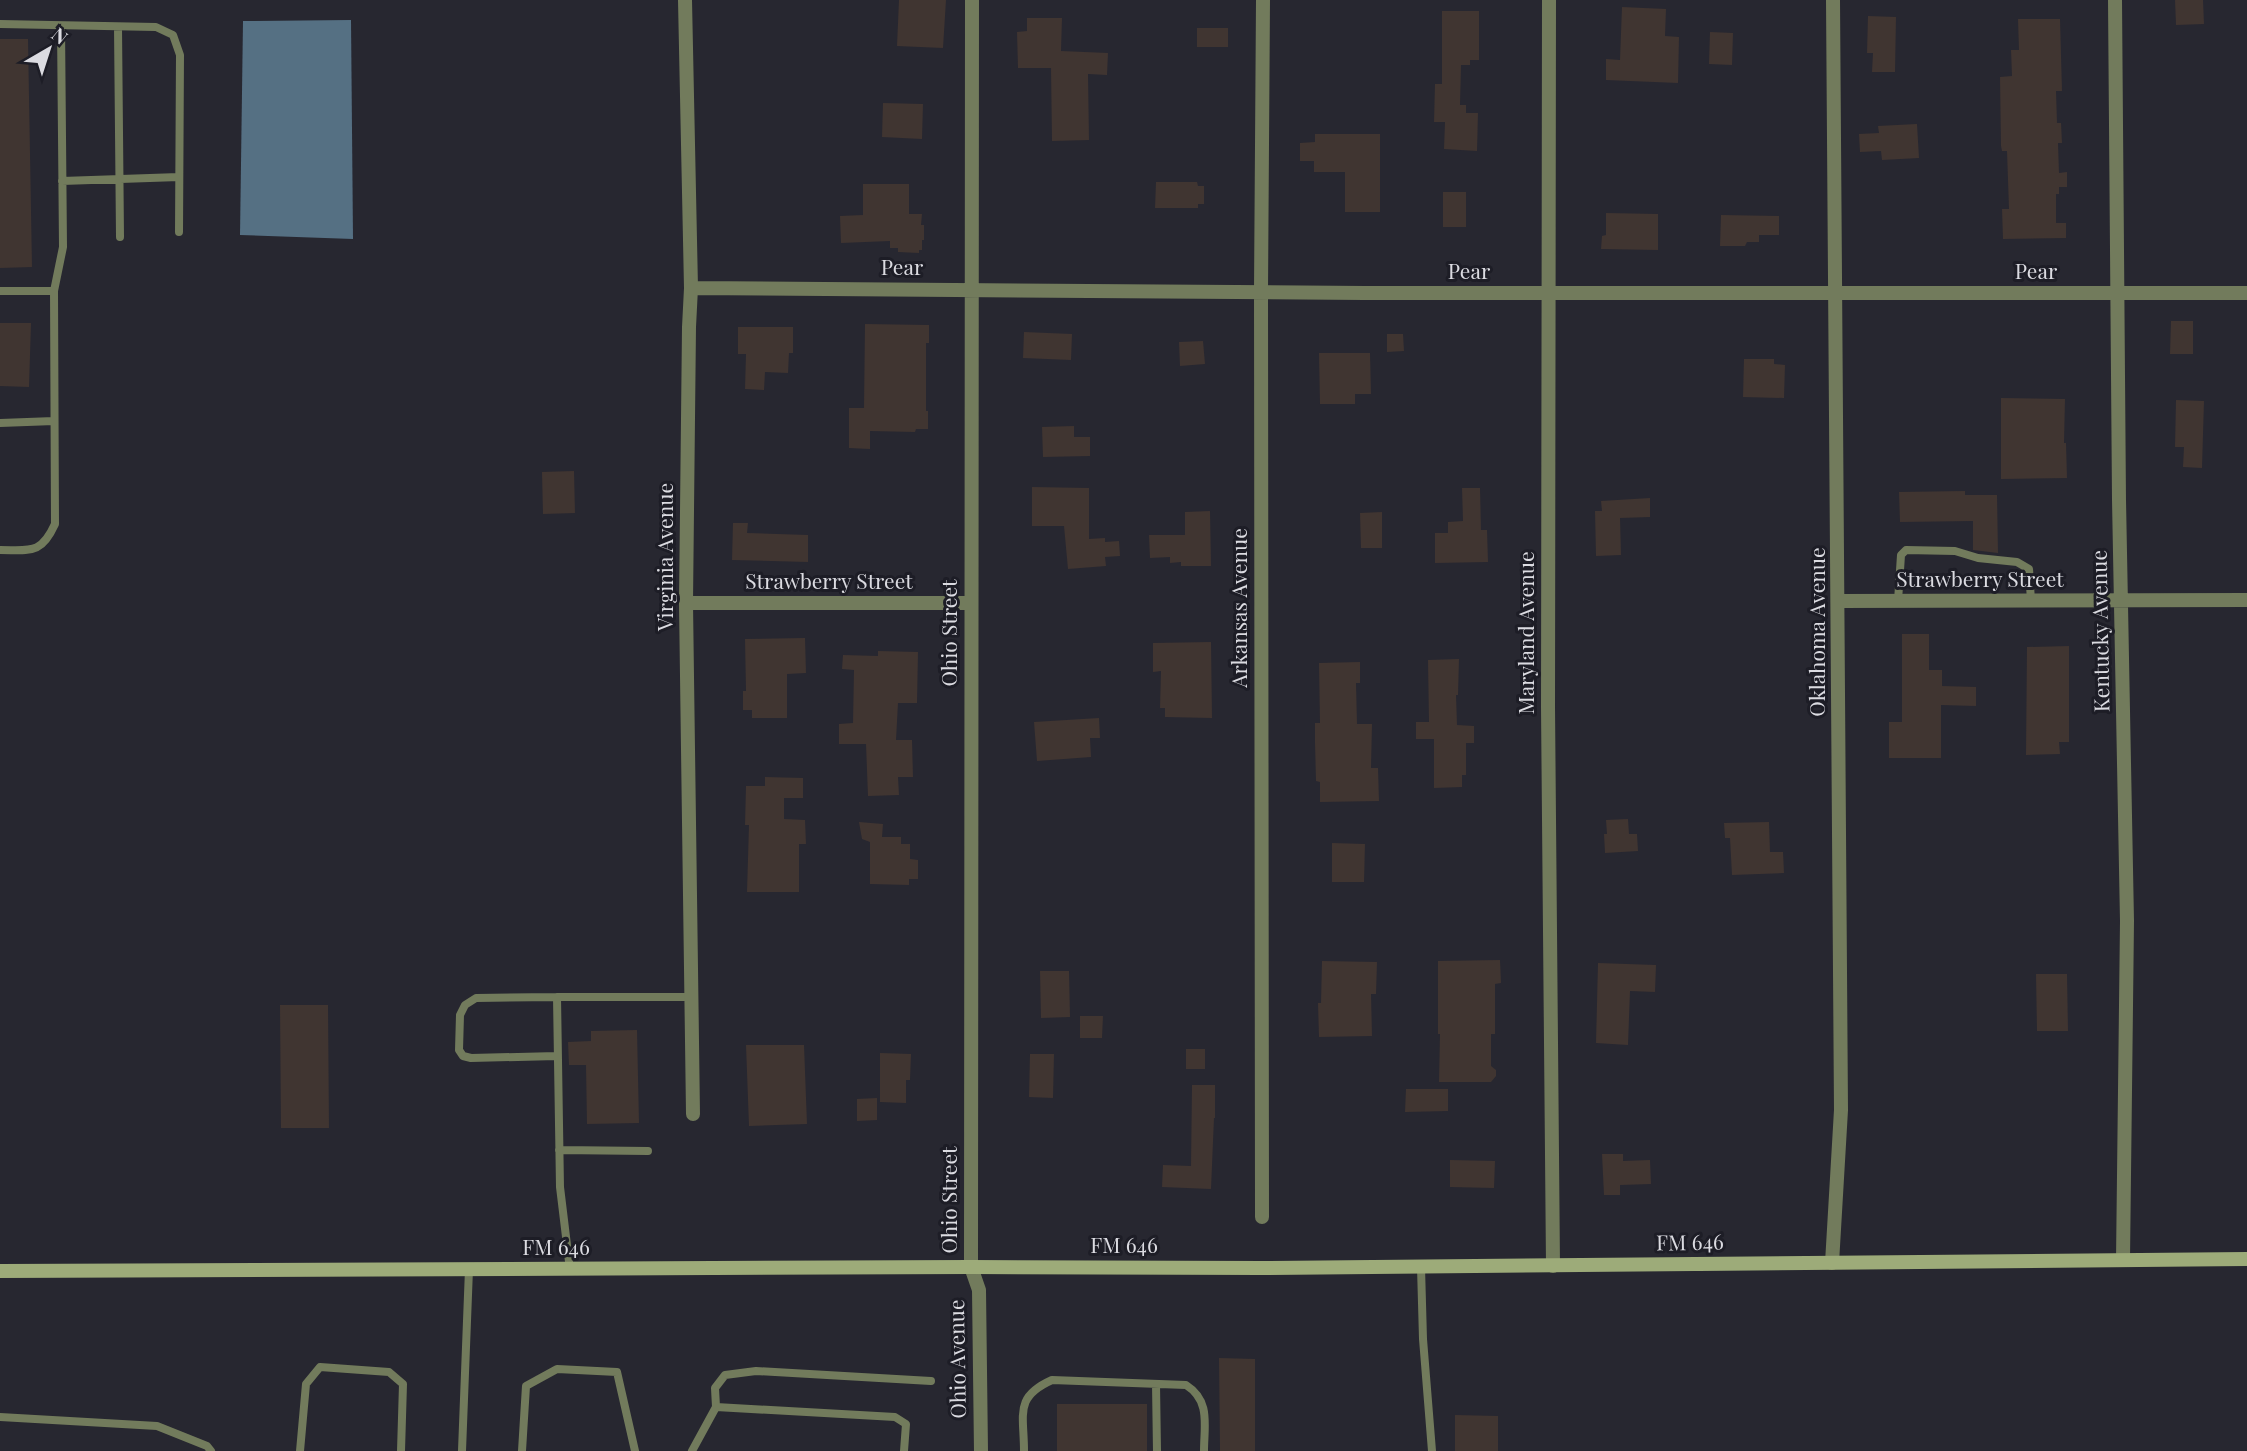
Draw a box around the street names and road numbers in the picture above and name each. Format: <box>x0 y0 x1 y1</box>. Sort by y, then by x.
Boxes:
street label: Pear <box>881 252 924 280</box>
street label: Pear <box>1448 256 1491 284</box>
street label: Pear <box>2015 256 2058 284</box>
street label: Virginia Avenue <box>650 483 678 632</box>
street label: Arkansas Avenue <box>1224 528 1252 689</box>
street label: Oklahoma Avenue <box>1802 547 1830 717</box>
street label: Kentucky Avenue <box>2084 550 2114 712</box>
street label: Maryland Avenue <box>1511 551 1539 715</box>
street label: Strawberry Street <box>1896 564 2064 592</box>
street label: Strawberry Street <box>745 566 913 594</box>
street label: Ohio Street <box>934 579 962 686</box>
street label: Ohio Street <box>934 1146 962 1253</box>
street label: FM 646 <box>1656 1226 1724 1256</box>
street label: FM 646 <box>1090 1230 1158 1258</box>
street label: FM 646 <box>522 1232 590 1260</box>
street label: Ohio Avenue <box>941 1299 971 1419</box>

